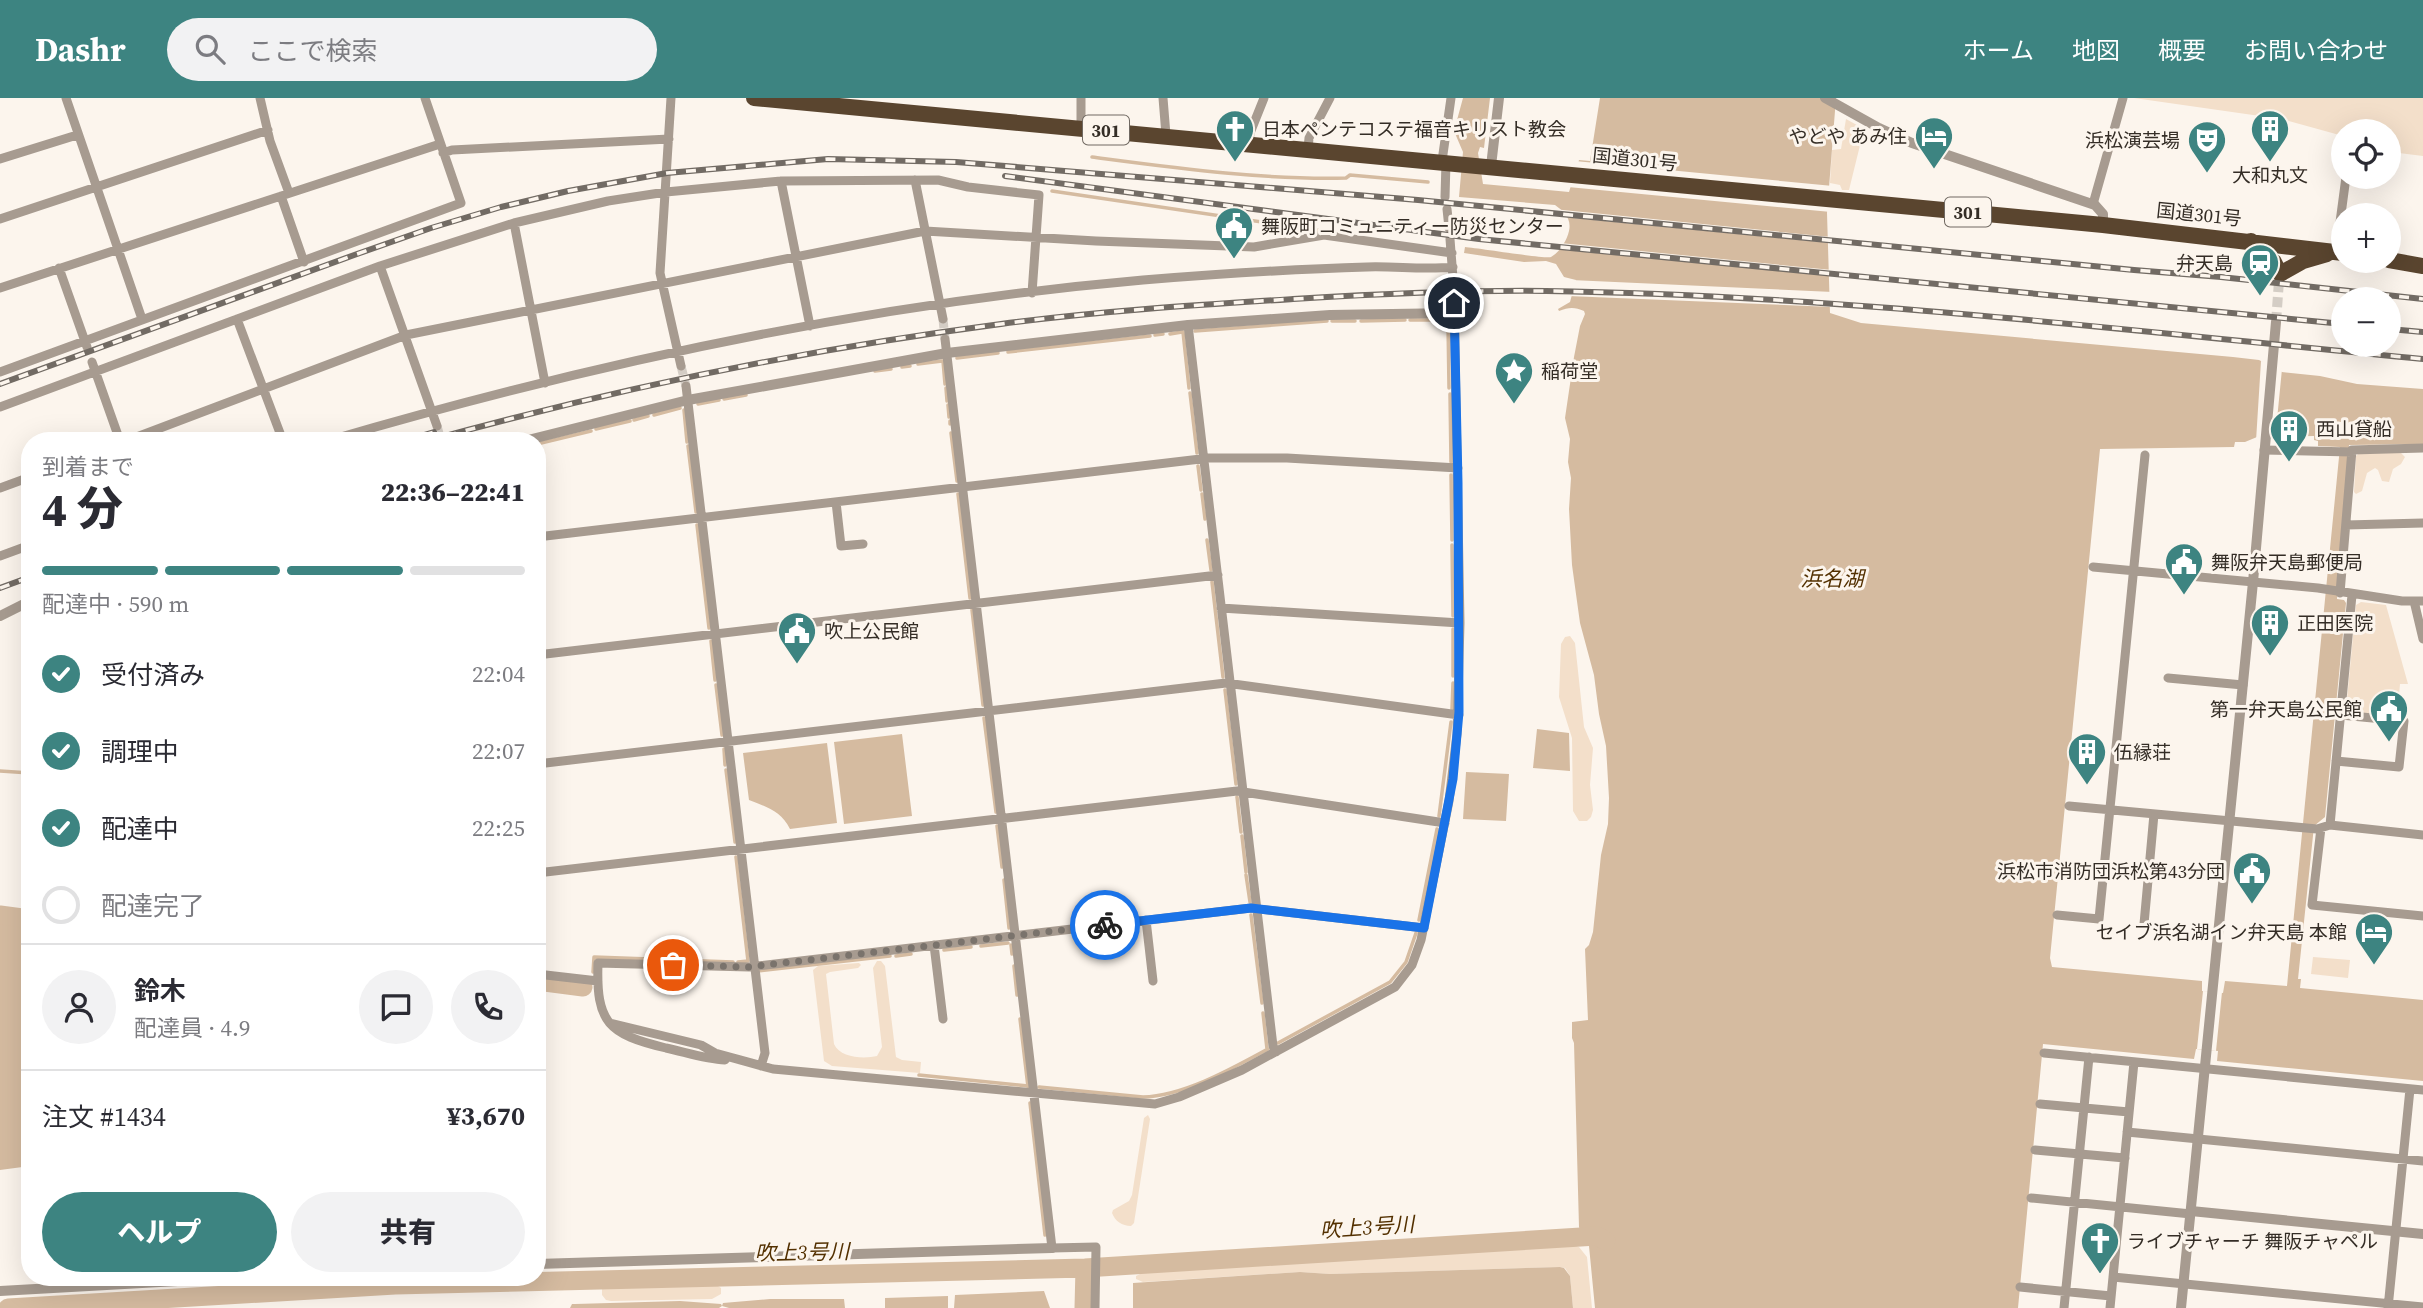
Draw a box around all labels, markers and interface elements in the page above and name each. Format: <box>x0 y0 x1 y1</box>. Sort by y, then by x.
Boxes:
search box <box>167 18 657 81</box>
text: Dashr <box>35 27 125 72</box>
icon: search <box>191 30 229 68</box>
text: ここで検索 <box>247 33 378 69</box>
text: ホーム <box>1963 34 2034 67</box>
text: 地図 <box>2072 34 2120 67</box>
text: 概要 <box>2158 34 2206 67</box>
text: お問い合わせ <box>2244 34 2388 67</box>
church icon: 日本ペンテコステ福音キリスト教会 <box>1214 108 1256 163</box>
building icon: 大和丸文 <box>2249 108 2291 163</box>
road number: 301 <box>1083 115 1129 144</box>
hotel icon: やどや あみ住 <box>1913 115 1955 170</box>
place label: 日本ペンテコステ福音キリスト教会 <box>1262 116 1566 142</box>
theatre icon: 浜松演芸場 <box>2186 119 2228 174</box>
map controls <box>2331 119 2401 357</box>
button: locate <box>2331 119 2401 189</box>
place label: やどや あみ住 <box>1789 123 1907 149</box>
place label: 浜松演芸場 <box>2085 127 2180 153</box>
street label: 国道301号 <box>1591 142 1679 176</box>
place label: 大和丸文 <box>2232 162 2308 188</box>
street label: 国道301号 <box>2155 197 2243 231</box>
road number: 301 <box>1945 198 1991 226</box>
button: + <box>2331 203 2401 273</box>
public building icon: 舞阪町コミュニティー防災センター <box>1213 205 1255 260</box>
place label: 舞阪町コミュニティー防災センター <box>1261 213 1564 239</box>
station icon: 弁天島 <box>2239 242 2281 297</box>
place label: 弁天島 <box>2176 250 2233 276</box>
pin <box>1424 273 1484 333</box>
icon: home <box>1435 284 1473 322</box>
button: − <box>2331 287 2401 357</box>
place icon: 稲荷堂 <box>1493 350 1535 405</box>
place label: 稲荷堂 <box>1541 358 1598 384</box>
building icon: 西山貸船 <box>2268 408 2310 463</box>
place label: 西山貸船 <box>2316 416 2392 442</box>
text: 到着まで <box>42 451 134 483</box>
text: 22:36–22:41 <box>381 474 525 510</box>
text: 4 分 <box>42 477 123 540</box>
public building icon: 舞阪弁天島郵便局 <box>2163 541 2205 596</box>
place label: 舞阪弁天島郵便局 <box>2211 549 2363 575</box>
water label: 浜名湖 <box>1801 564 1866 593</box>
text: 配達中 · 590 m <box>42 588 189 620</box>
building icon: 正田医院 <box>2249 602 2291 657</box>
public building icon: 吹上公民館 <box>776 610 818 665</box>
place label: 正田医院 <box>2297 610 2373 636</box>
place label: 吹上公民館 <box>824 618 919 644</box>
icon: check <box>42 655 80 693</box>
text: 受付済み <box>101 657 205 693</box>
text: 22:04 <box>472 658 525 690</box>
public building icon: 第一弁天島公民館 <box>2368 688 2410 743</box>
place label: 第一弁天島公民館 <box>2210 696 2362 722</box>
building icon: 伍縁荘 <box>2066 731 2108 786</box>
icon: check <box>42 732 80 770</box>
text: 調理中 <box>101 734 179 770</box>
text: 22:07 <box>472 735 525 767</box>
place label: 伍縁荘 <box>2114 739 2171 765</box>
icon: check <box>42 809 80 847</box>
text: 配達中 <box>101 811 179 847</box>
text: 22:25 <box>472 812 525 844</box>
public building icon: 浜松市消防団浜松第43分団 <box>2231 850 2273 905</box>
place label: 浜松市消防団浜松第43分団 <box>1997 858 2225 884</box>
text: 配達完了 <box>101 888 205 924</box>
courier <box>1070 890 1140 960</box>
icon: bike <box>1086 906 1124 944</box>
hotel icon: セイブ浜名湖イン弁天島 本館 <box>2353 911 2395 966</box>
place label: セイブ浜名湖イン弁天島 本館 <box>2096 919 2347 945</box>
pin <box>643 935 703 995</box>
icon: bag <box>654 946 692 984</box>
button: person <box>42 970 116 1044</box>
button: chat <box>359 970 433 1044</box>
button: phone <box>451 970 525 1044</box>
text: 鈴木 <box>134 973 186 1009</box>
text: 配達員 · 4.9 <box>134 1012 251 1044</box>
text: ¥3,670 <box>447 1098 525 1134</box>
text: 注文 #1434 <box>42 1099 166 1135</box>
button: ヘルプ <box>42 1192 277 1272</box>
button: 共有 <box>291 1192 525 1272</box>
water label: 吹上3号川 <box>1319 1209 1417 1245</box>
church icon: ライブチャーチ 舞阪チャペル <box>2079 1220 2121 1275</box>
place label: ライブチャーチ 舞阪チャペル <box>2127 1228 2378 1254</box>
water label: 吹上3号川 <box>754 1237 852 1267</box>

